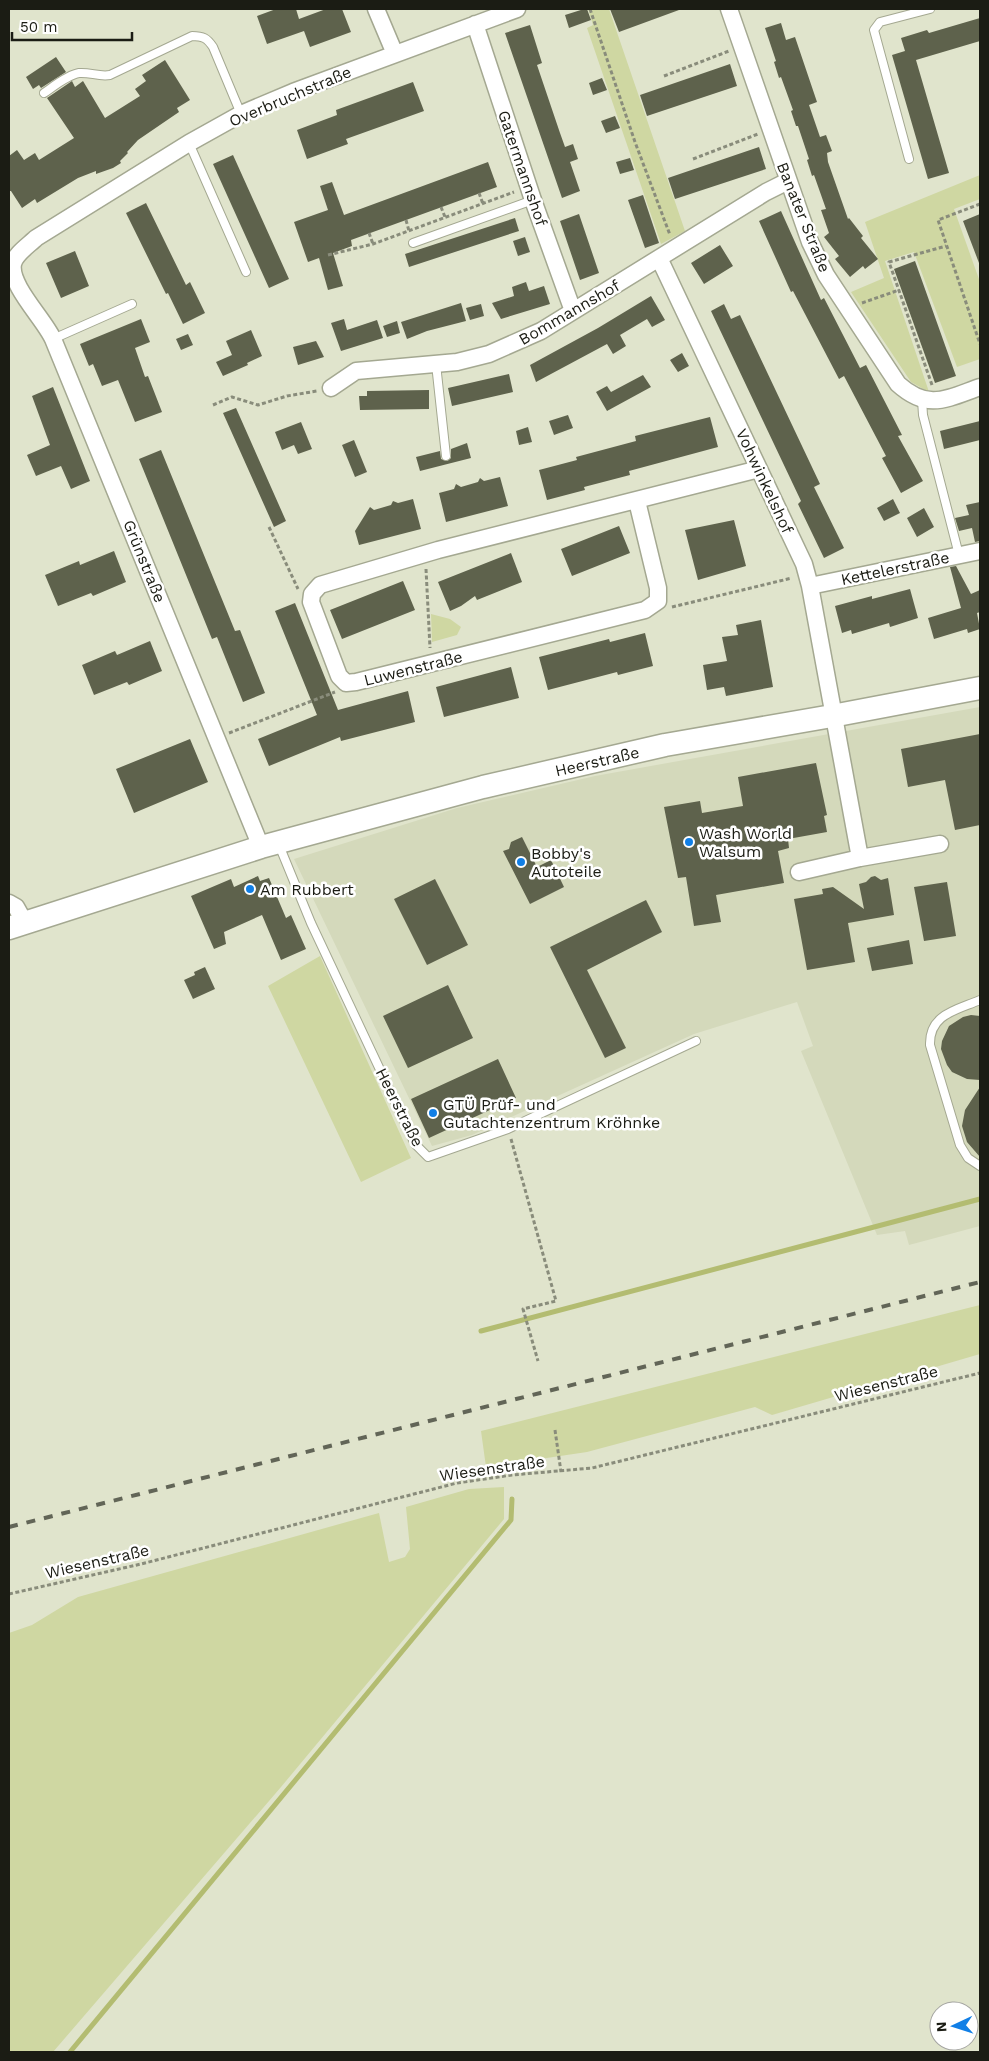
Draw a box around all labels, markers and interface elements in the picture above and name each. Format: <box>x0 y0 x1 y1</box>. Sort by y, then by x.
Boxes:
scale bar <box>12 10 132 42</box>
text: 50 m <box>20 18 57 36</box>
street label: Overbruchstraße <box>226 62 354 131</box>
street label: Gatermannshof <box>494 108 551 229</box>
street label: Banater Straße <box>773 159 834 275</box>
street label: Bommannshof <box>515 275 624 349</box>
street label: Vohwinkelshof <box>732 426 797 537</box>
street label: Grünstraße <box>119 517 170 605</box>
street label: Kettelerstraße <box>839 548 951 589</box>
street label: Luwenstraße <box>362 647 464 690</box>
street label: Heerstraße <box>553 743 641 780</box>
place label: Wash World Walsum <box>699 824 792 861</box>
marker: Wash World Walsum <box>683 836 695 848</box>
place label: Bobby's Autoteile <box>531 844 602 881</box>
marker: Bobby's Autoteile <box>515 856 527 868</box>
place label: Am Rubbert <box>260 880 354 899</box>
marker: Am Rubbert <box>244 883 256 895</box>
street label: Heerstraße <box>372 1065 428 1150</box>
place label: GTÜ Prüf- und Gutachtenzentrum Kröhnke <box>443 1095 660 1132</box>
marker: GTÜ Prüf- und Gutachtenzentrum Kröhnke <box>427 1107 439 1119</box>
street label: Wiesenstraße <box>832 1361 940 1406</box>
street label: Wiesenstraße <box>438 1452 546 1485</box>
street label: Wiesenstraße <box>43 1540 151 1583</box>
north arrow <box>929 2001 979 2051</box>
text: N <box>933 2021 949 2033</box>

